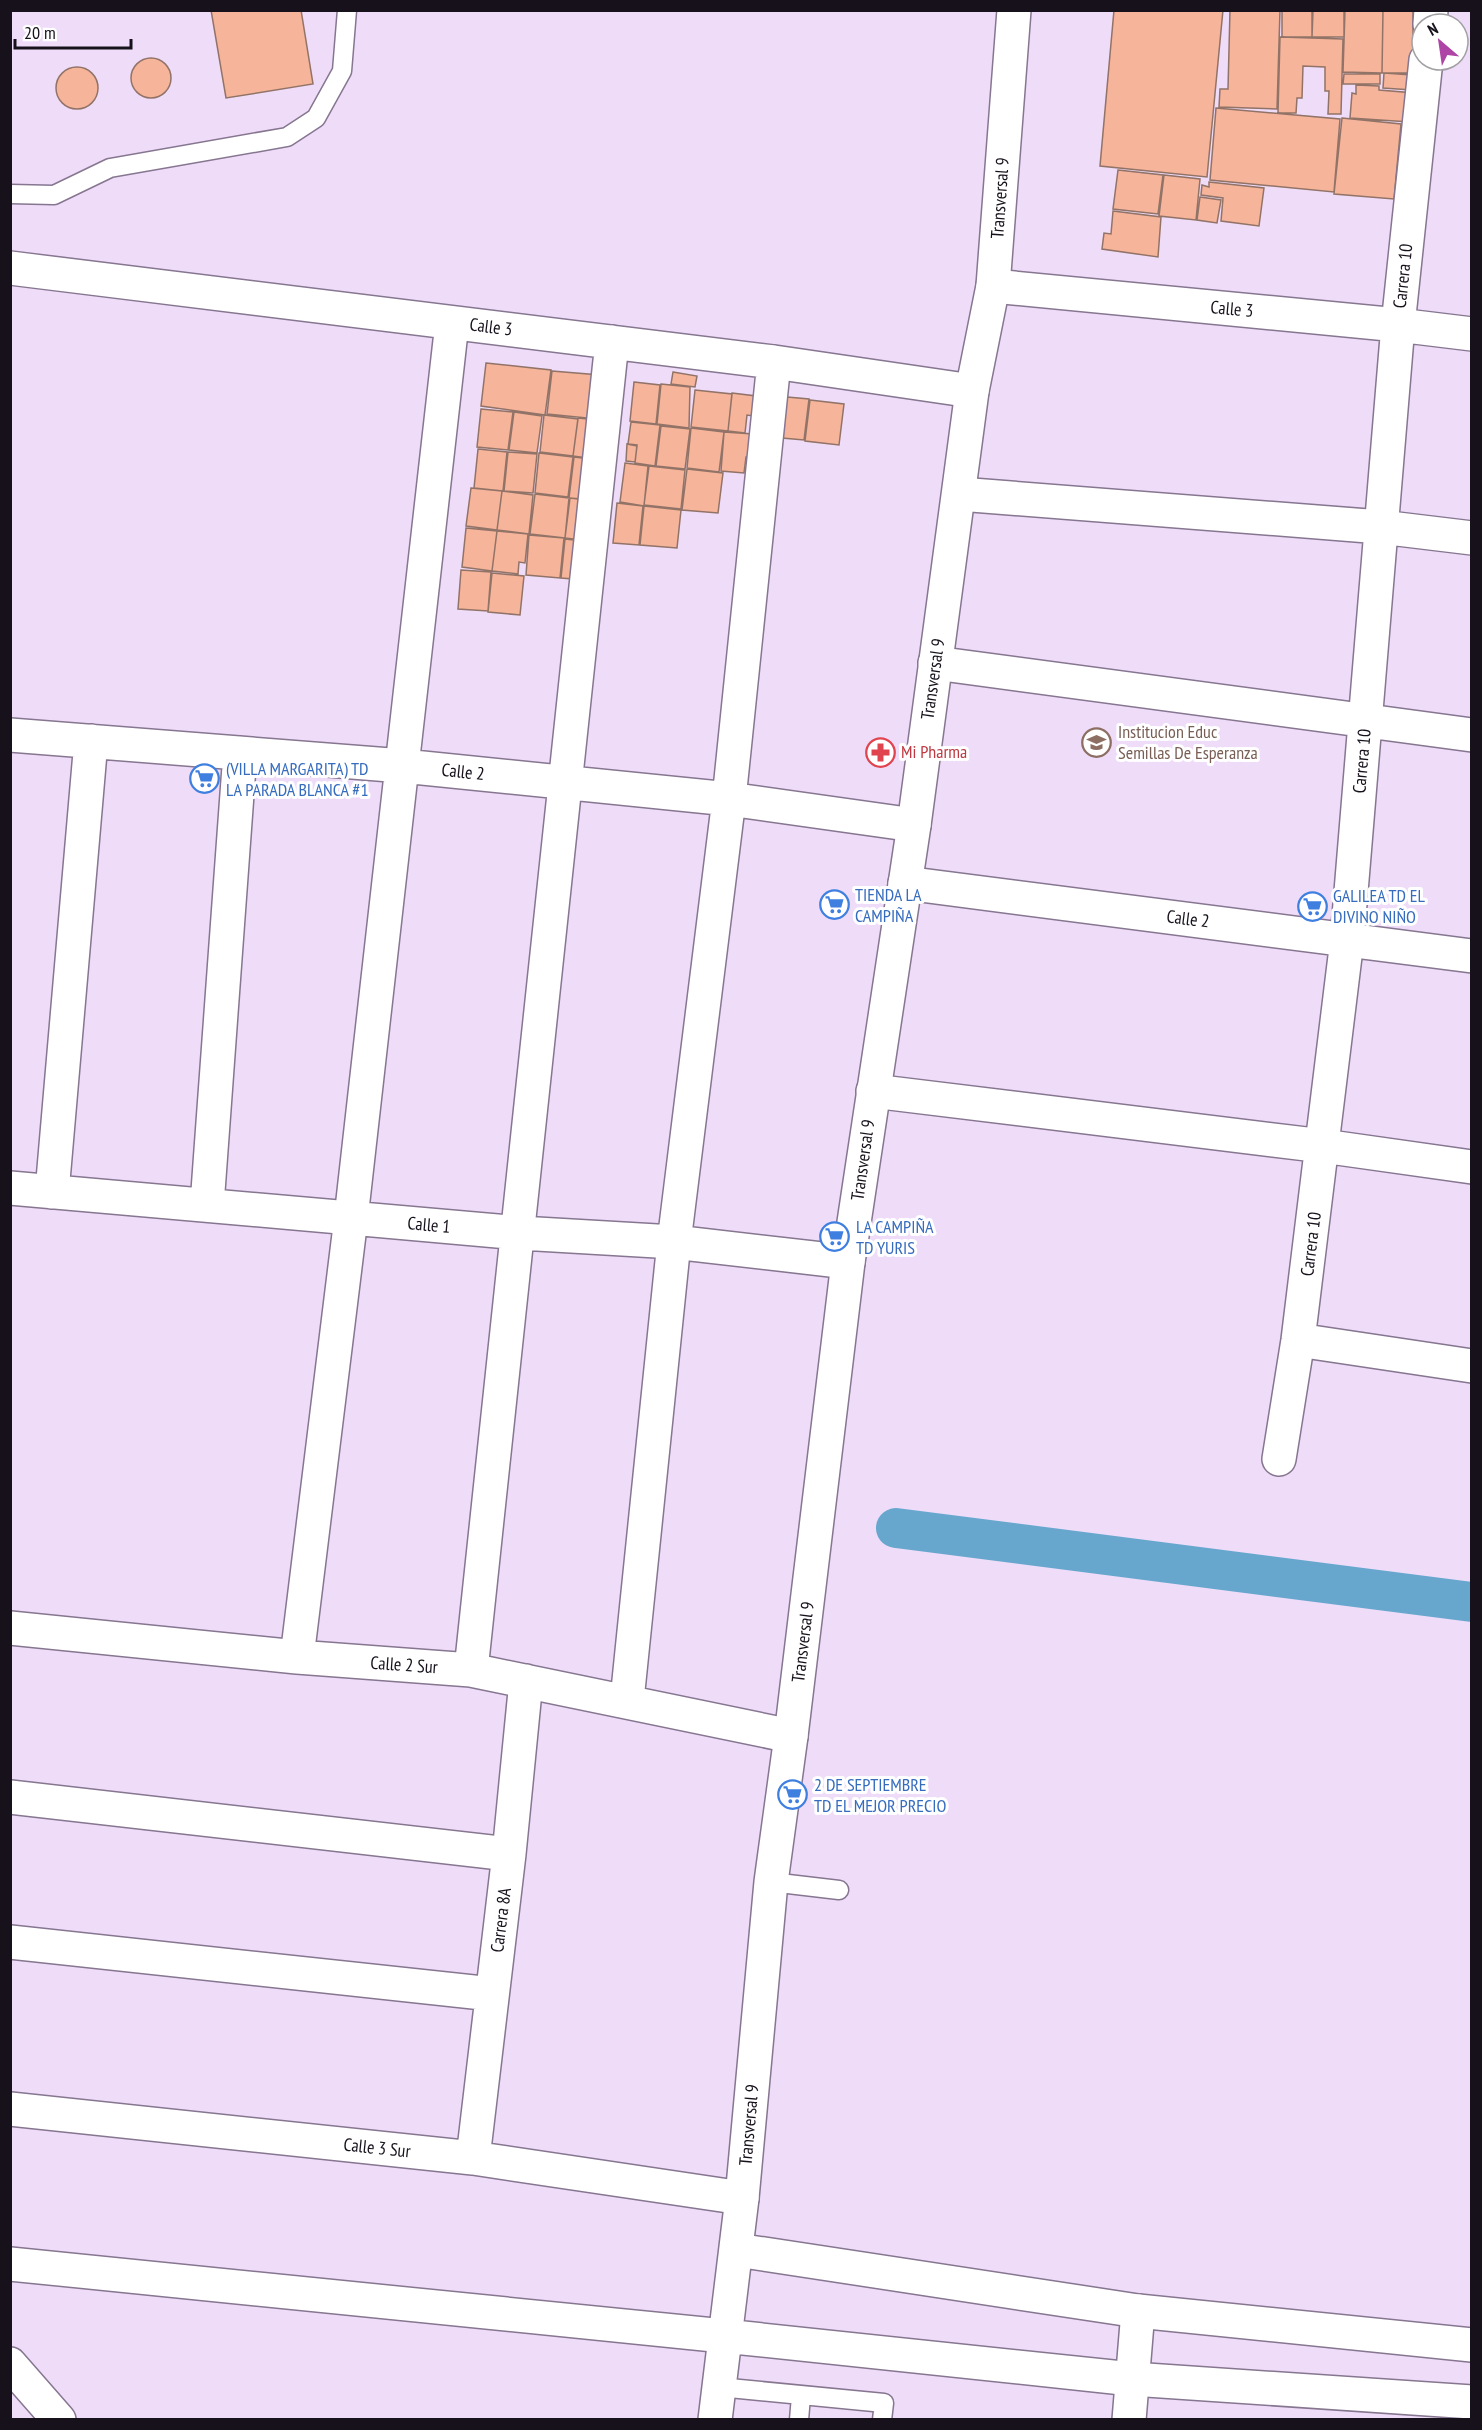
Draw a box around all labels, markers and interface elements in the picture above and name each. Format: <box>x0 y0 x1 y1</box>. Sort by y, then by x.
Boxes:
scale bar <box>15 12 130 50</box>
north arrow <box>1410 12 1470 72</box>
text: N <box>1424 18 1441 40</box>
text: 20 m <box>24 21 56 44</box>
street label: Transversal 9 <box>985 157 1014 239</box>
street label: Carrera 10 <box>1388 243 1417 309</box>
street label: Calle 3 <box>1210 295 1254 322</box>
street label: Calle 3 <box>468 312 514 341</box>
street label: Transversal 9 <box>915 637 950 721</box>
place label: Institucion Educ Semillas De Esperanza <box>1118 720 1258 764</box>
school or university icon: Institucion Educ Semillas De Esperanza <box>1081 726 1113 758</box>
street label: Carrera 10 <box>1347 728 1376 794</box>
pharmacy icon: Mi Pharma <box>864 736 896 768</box>
place label: Mi Pharma <box>901 740 967 763</box>
place label: (VILLA MARGARITA) TD LA PARADA BLANCA #1 <box>226 757 369 801</box>
street label: Calle 2 <box>440 758 486 785</box>
supermarket icon: (VILLA MARGARITA) TD LA PARADA BLANCA #1 <box>189 763 221 795</box>
place label: TIENDA LA CAMPIÑA <box>855 883 922 927</box>
place label: GALILEA TD EL DIVINO NIÑO <box>1333 884 1426 928</box>
supermarket icon: TIENDA LA CAMPIÑA <box>818 889 850 921</box>
supermarket icon: GALILEA TD EL DIVINO NIÑO <box>1296 890 1328 922</box>
street label: Calle 2 <box>1165 904 1211 933</box>
street label: Transversal 9 <box>845 1118 880 1202</box>
street label: Carrera 10 <box>1295 1210 1326 1277</box>
street label: Calle 1 <box>407 1211 451 1238</box>
place label: LA CAMPIÑA TD YURIS <box>856 1215 934 1259</box>
supermarket icon: LA CAMPIÑA TD YURIS <box>819 1221 851 1253</box>
street label: Transversal 9 <box>786 1600 819 1684</box>
street label: Calle 2 Sur <box>370 1651 438 1678</box>
place label: 2 DE SEPTIEMBRE TD EL MEJOR PRECIO <box>814 1773 946 1817</box>
supermarket icon: 2 DE SEPTIEMBRE TD EL MEJOR PRECIO <box>777 1779 809 1811</box>
street label: Carrera 8A <box>485 1886 516 1954</box>
street label: Transversal 9 <box>733 2083 764 2166</box>
street label: Calle 3 Sur <box>342 2133 412 2162</box>

